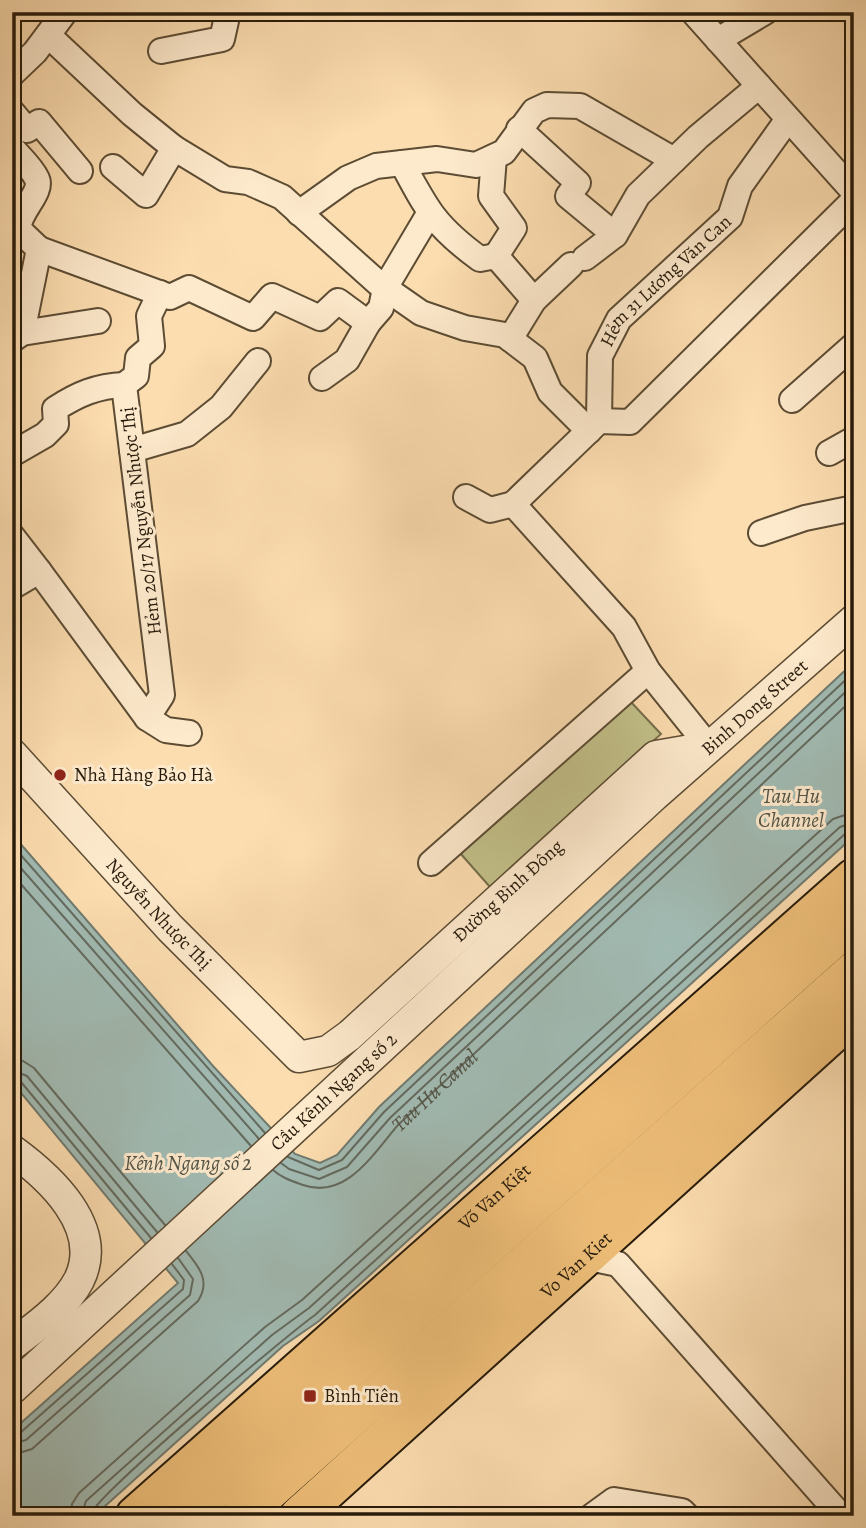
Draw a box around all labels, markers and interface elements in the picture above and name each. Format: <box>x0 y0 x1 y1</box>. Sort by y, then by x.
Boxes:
street label: Hẻm 31 Lương Văn Can <box>594 209 737 351</box>
street label: Hẻm 20/17 Nguyễn Nhược Thị <box>114 405 168 637</box>
street label: Binh Dong Street <box>696 653 814 761</box>
place label: Nhà Hàng Bảo Hà <box>74 762 213 788</box>
marker: Nhà Hàng Bảo Hà <box>52 767 68 783</box>
water label: Tau Hu Channel <box>758 782 825 834</box>
street label: Đường Bình Đông <box>447 833 569 948</box>
street label: Nguyễn Nhược Thị <box>100 853 217 975</box>
street label: Cầu Kênh Ngang số 2 <box>265 1027 403 1157</box>
water label: Tau Hu Canal <box>385 1042 485 1138</box>
water label: Kênh Ngang số 2 <box>124 1149 252 1177</box>
street label: Võ Văn Kiệt <box>452 1158 537 1237</box>
street label: Vo Van Kiet <box>534 1226 618 1305</box>
place label: Bình Tiên <box>324 1383 399 1409</box>
marker: Bình Tiên <box>302 1388 318 1404</box>

